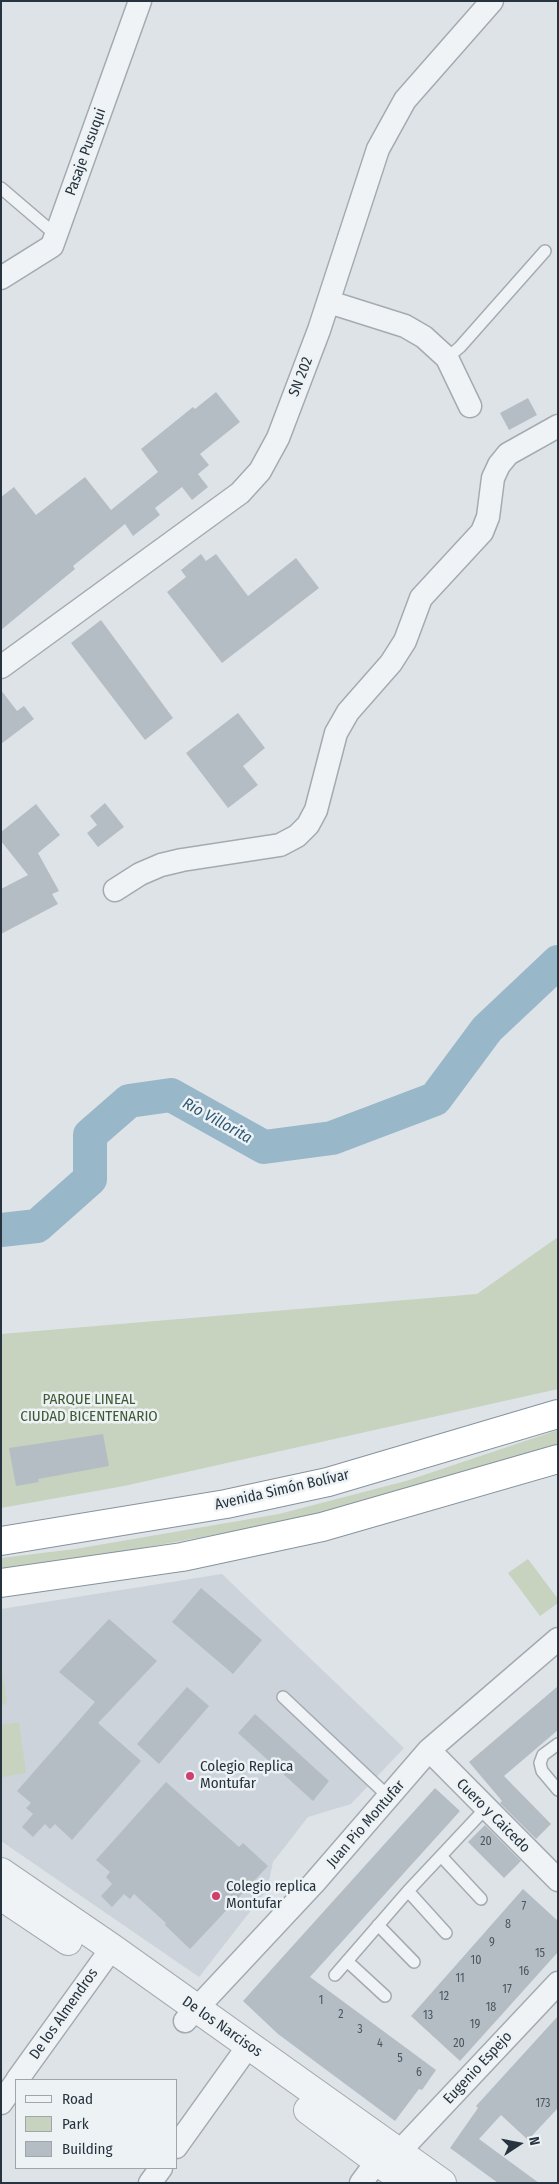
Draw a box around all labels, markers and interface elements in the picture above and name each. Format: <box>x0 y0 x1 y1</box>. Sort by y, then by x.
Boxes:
street label: Pasaje Pusuqui <box>62 106 110 198</box>
street label: SN 202 <box>285 355 317 399</box>
water label: Río Villorita <box>179 1094 255 1148</box>
park label: PARQUE LINEAL CIUDAD BICENTENARIO <box>20 1391 158 1426</box>
street label: Avenida Simón Bolívar <box>213 1466 351 1514</box>
place label: Colegio Replica Montufar <box>200 1758 293 1793</box>
marker: Colegio Replica Montufar <box>184 1770 196 1782</box>
street label: Cuero y Caicedo <box>452 1775 534 1857</box>
street label: Juan Pio Montufar <box>323 1777 409 1871</box>
house number: 20 <box>480 1835 492 1849</box>
place label: Colegio replica Montufar <box>226 1878 316 1913</box>
marker: Colegio replica Montufar <box>210 1890 222 1902</box>
house number: 7 <box>522 1900 526 1914</box>
house number: 8 <box>505 1918 511 1932</box>
house number: 9 <box>489 1936 495 1950</box>
house number: 15 <box>535 1947 545 1961</box>
house number: 10 <box>471 1954 481 1968</box>
street label: De los Almendros <box>26 1965 102 2063</box>
house number: 16 <box>519 1965 529 1979</box>
house number: 11 <box>455 1972 465 1986</box>
house number: 17 <box>502 1983 512 1997</box>
house number: 12 <box>439 1990 449 2004</box>
street label: De los Narcisos <box>179 1993 265 2061</box>
house number: 1 <box>319 1994 323 2008</box>
house number: 18 <box>486 2001 496 2015</box>
house number: 2 <box>338 2008 344 2022</box>
house number: 13 <box>423 2009 433 2023</box>
house number: 19 <box>470 2018 480 2032</box>
house number: 3 <box>357 2023 363 2037</box>
street label: Eugenio Espejo <box>440 2028 516 2108</box>
house number: 4 <box>377 2037 383 2051</box>
house number: 20 <box>453 2037 465 2051</box>
house number: 5 <box>397 2052 403 2066</box>
house number: 6 <box>416 2066 422 2080</box>
legend <box>15 2079 178 2169</box>
text: Road <box>62 2090 93 2108</box>
house number: 173 <box>536 2097 550 2111</box>
text: Park <box>62 2115 89 2133</box>
north arrow <box>494 2119 544 2169</box>
text: N <box>525 2135 543 2147</box>
text: Building <box>62 2140 113 2158</box>

